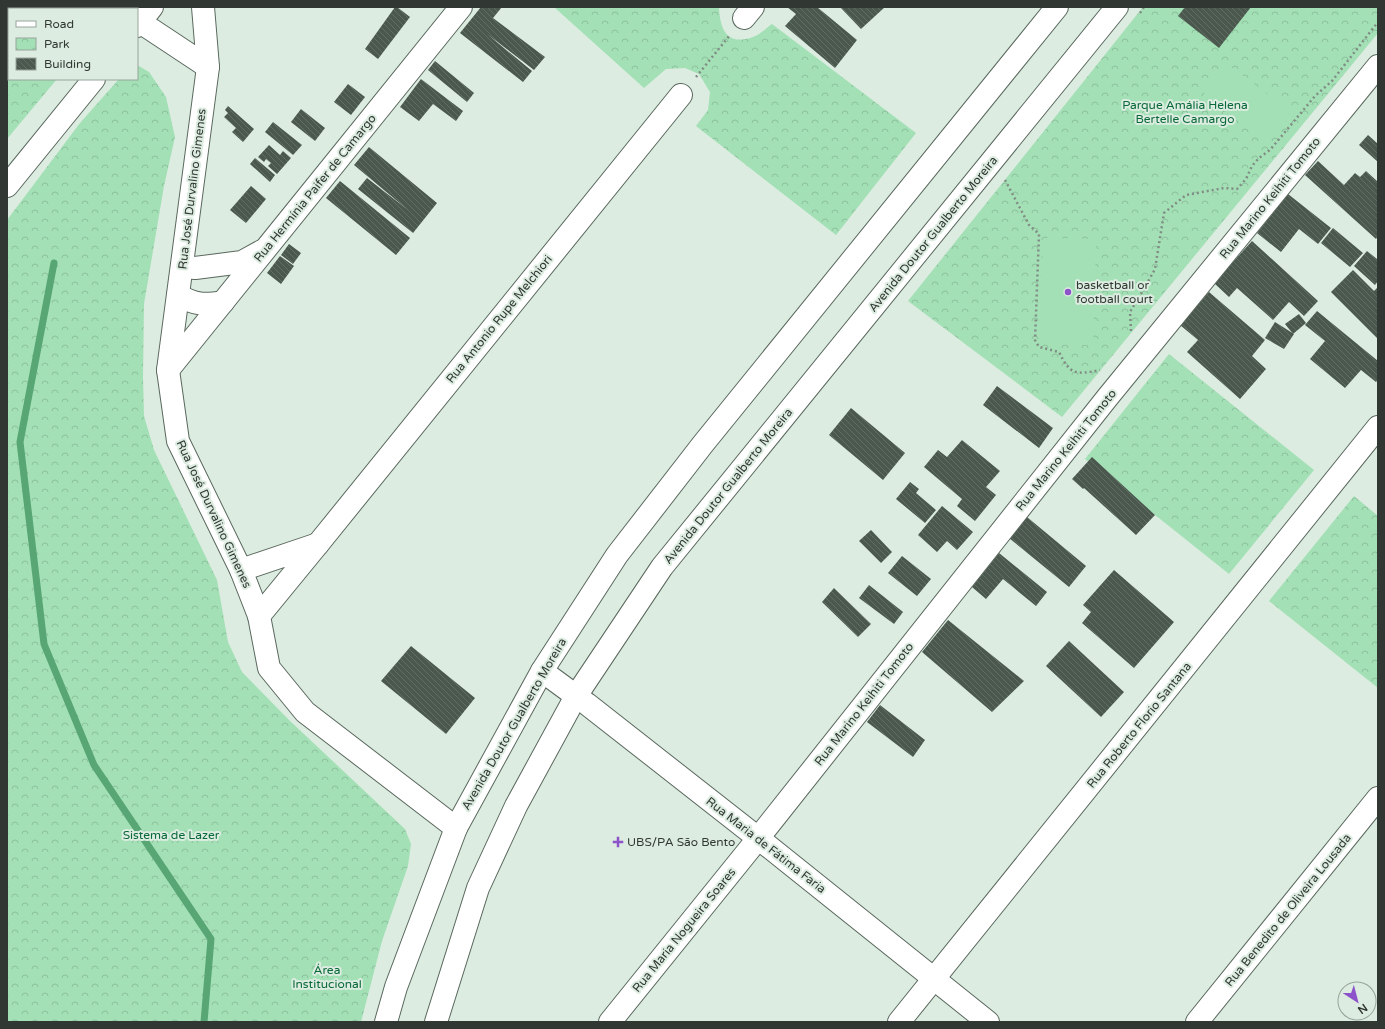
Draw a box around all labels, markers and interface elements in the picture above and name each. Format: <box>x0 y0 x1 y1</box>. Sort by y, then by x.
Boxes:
legend <box>8 8 138 80</box>
text: Road <box>44 17 74 31</box>
text: Park <box>44 37 70 51</box>
text: Building <box>44 57 91 71</box>
park label: Parque Amália Helena Bertelle Camargo <box>1122 98 1248 126</box>
street label: Rua José Durvalino Gimenes <box>175 108 209 270</box>
street label: Rua Hermínia Paifer de Camargo <box>251 111 379 265</box>
street label: Rua Marino Keihiti Tomoto <box>1217 135 1323 261</box>
street label: Avenida Doutor Gualberto Moreira <box>866 153 1000 315</box>
street label: Rua Antonio Rupe Melchiori <box>443 252 555 386</box>
place label: basketball or football court <box>1076 278 1153 306</box>
marker: basketball or football court <box>1063 287 1073 297</box>
street label: Rua Marino Keihiti Tomoto <box>1013 387 1119 513</box>
street label: Avenida Doutor Gualberto Moreira <box>661 405 795 567</box>
street label: Rua José Durvalino Gimenes <box>174 438 255 590</box>
street label: Avenida Doutor Gualberto Moreira <box>459 635 569 813</box>
street label: Rua Marino Keihiti Tomoto <box>812 640 916 768</box>
street label: Rua Roberto Florio Santana <box>1084 659 1194 791</box>
street label: Rua Maria de Fátima Faria <box>703 794 829 896</box>
park label: Sistema de Lazer <box>123 828 220 842</box>
street label: Rua Benedito de Oliveira Lousada <box>1222 831 1354 989</box>
place label: UBS/PA São Bento <box>627 835 735 849</box>
marker: UBS/PA São Bento <box>612 836 624 848</box>
street label: Rua Maria Nogueira Soares <box>630 865 739 995</box>
park label: Área Institucional <box>292 963 362 991</box>
north arrow <box>1337 981 1377 1021</box>
text: N <box>1355 1001 1370 1017</box>

